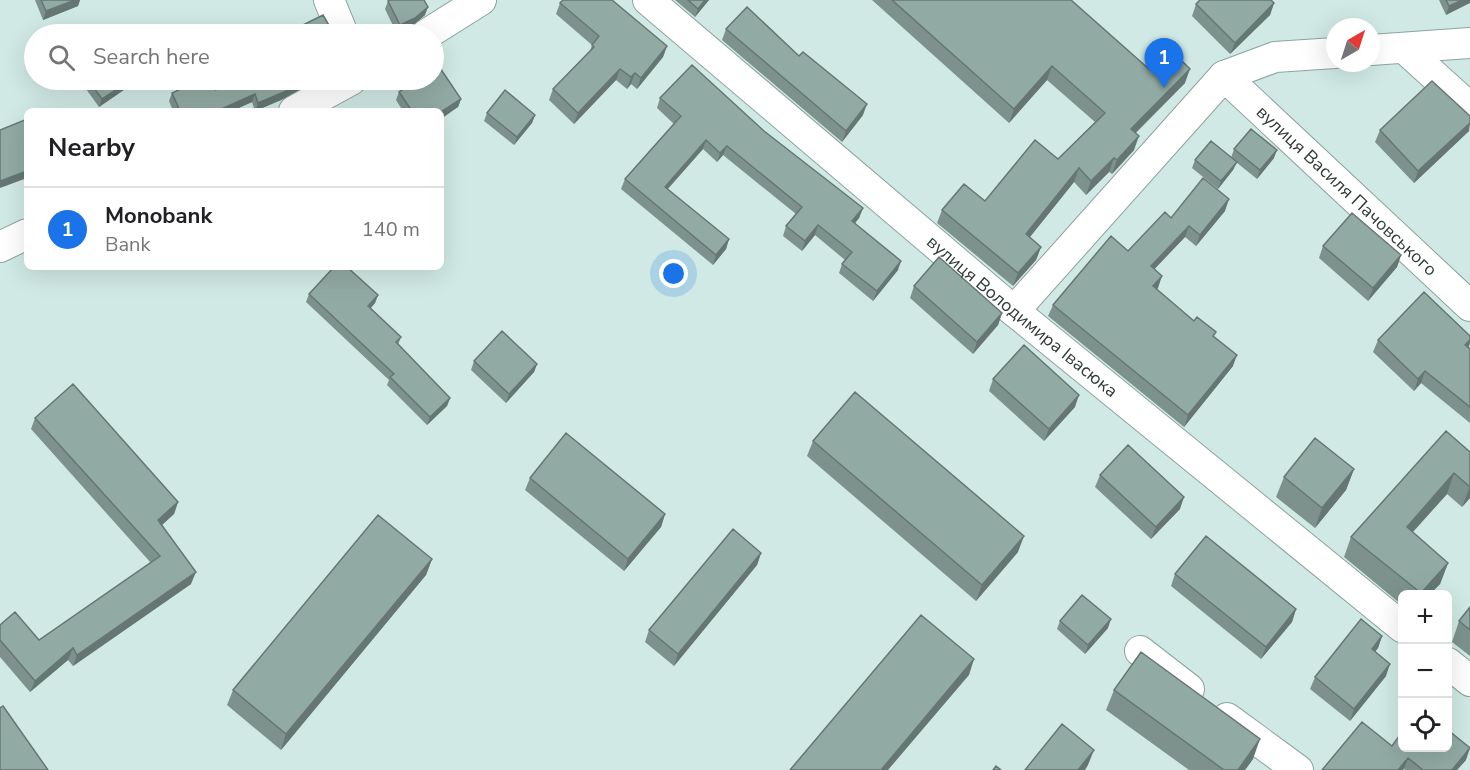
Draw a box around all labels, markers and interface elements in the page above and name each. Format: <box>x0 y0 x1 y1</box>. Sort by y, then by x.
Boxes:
north arrow <box>1326 18 1380 72</box>
search box <box>24 24 444 90</box>
pin: 1 <box>1144 38 1184 88</box>
icon: search <box>45 41 78 74</box>
text: Search here <box>93 42 210 72</box>
street label: вулиця Василя Пачовського <box>1251 100 1442 281</box>
text: Nearby <box>48 130 135 165</box>
text: Monobank <box>105 201 212 231</box>
text: 1 <box>62 216 74 243</box>
text: 140 m <box>362 216 420 243</box>
street label: вулиця Володимира Івасюка <box>922 230 1123 403</box>
text: Bank <box>105 231 150 258</box>
your location <box>659 259 688 288</box>
map controls <box>1398 590 1452 752</box>
button: + <box>1398 590 1452 644</box>
button: − <box>1398 644 1452 698</box>
button: locate <box>1398 698 1452 752</box>

